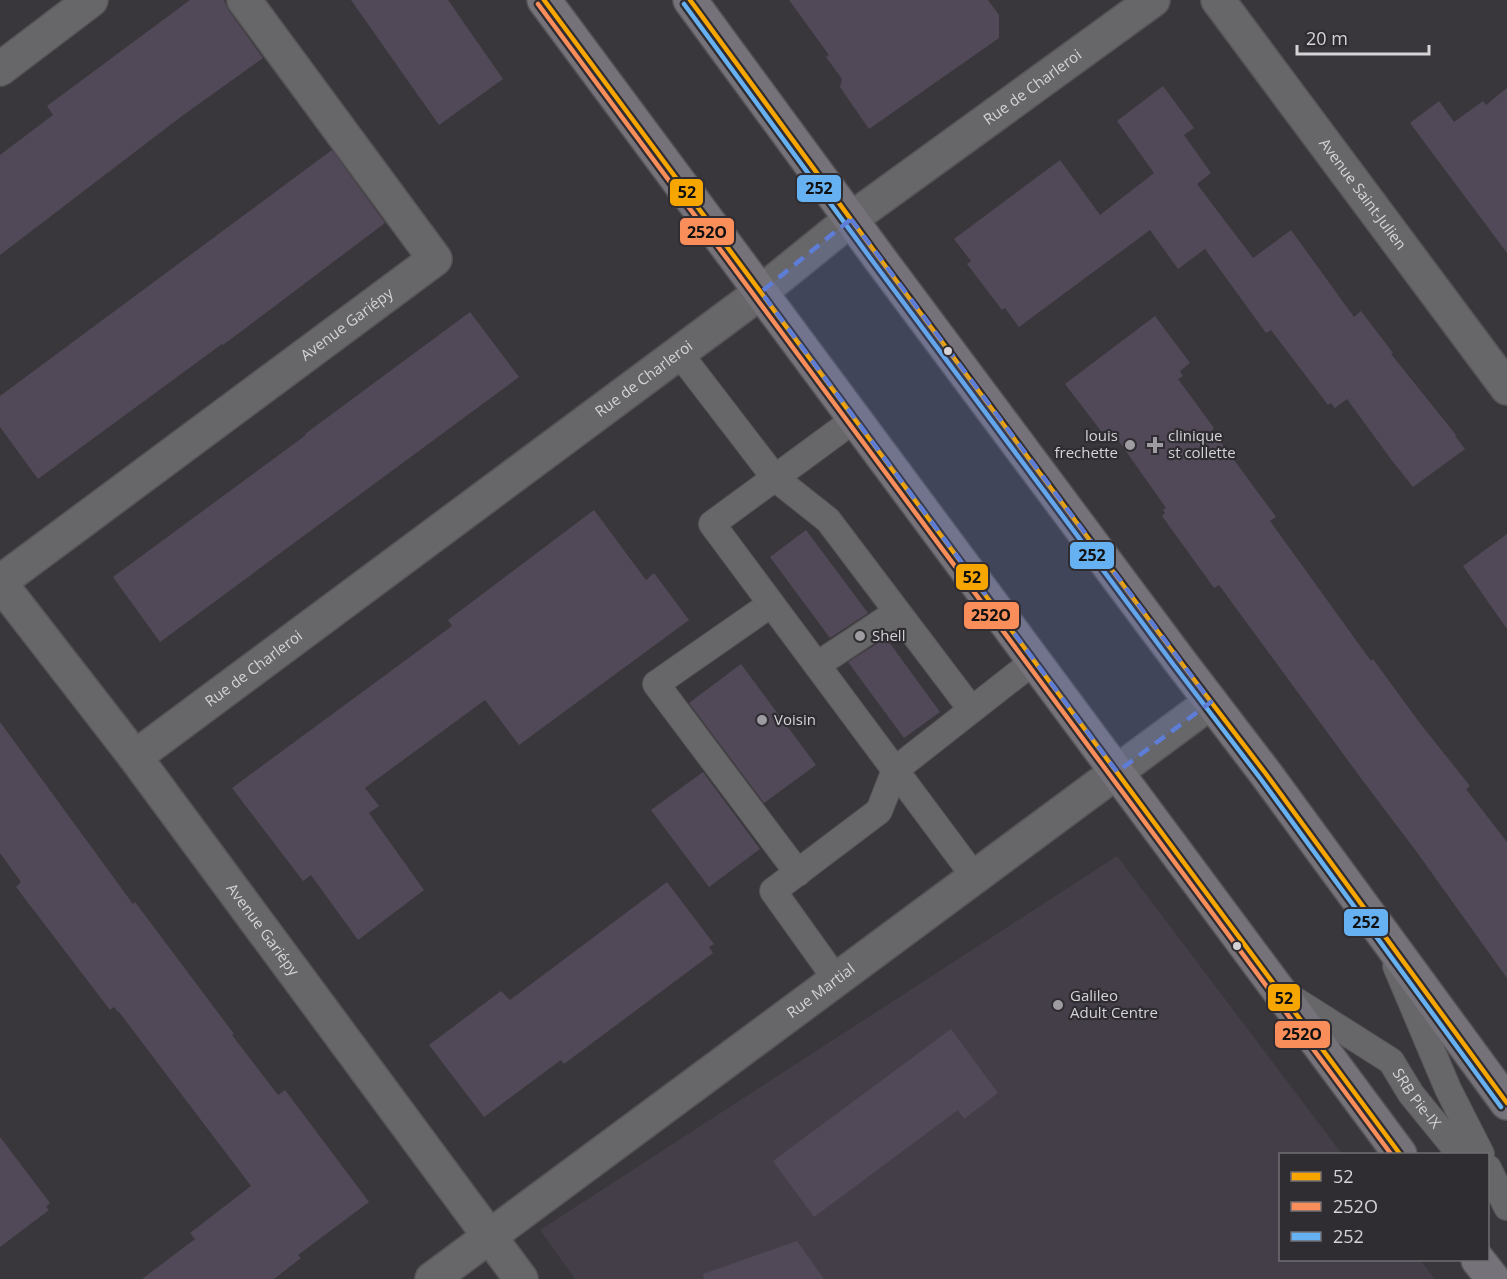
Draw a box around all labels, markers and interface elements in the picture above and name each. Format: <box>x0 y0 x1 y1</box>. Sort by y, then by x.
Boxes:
scale bar <box>1297 18 1429 56</box>
text: 20 m <box>1306 26 1348 50</box>
street label: Rue de Charleroi <box>979 44 1085 129</box>
street label: Avenue Saint-Julien <box>1315 134 1412 253</box>
line badge: 252 <box>796 174 842 203</box>
text: 252 <box>805 177 833 199</box>
line badge: 52 <box>669 178 704 207</box>
text: 52 <box>678 181 696 203</box>
line badge: 252O <box>679 217 735 246</box>
text: 252O <box>687 221 727 243</box>
street label: Avenue Gariépy <box>296 282 397 365</box>
street label: Rue de Charleroi <box>591 335 696 421</box>
unlabelled marker <box>942 345 954 357</box>
place label: louis frechette <box>1054 425 1118 462</box>
place label: clinique st collette <box>1168 425 1236 462</box>
marker: clinique st collette <box>1146 436 1164 454</box>
marker: louis frechette <box>1123 438 1137 452</box>
line badge: 252 <box>1069 541 1115 570</box>
text: 252 <box>1078 544 1106 566</box>
line badge: 52 <box>955 563 989 591</box>
text: 52 <box>963 566 981 588</box>
line badge: 252O <box>963 601 1020 630</box>
text: 252O <box>971 604 1011 626</box>
street label: Rue de Charleroi <box>200 625 306 711</box>
place label: Shell <box>872 625 905 645</box>
marker: Shell <box>853 629 867 643</box>
place label: Voisin <box>774 709 816 729</box>
marker: Voisin <box>755 713 769 727</box>
street label: Avenue Gariépy <box>223 879 305 980</box>
line badge: 252 <box>1343 908 1389 937</box>
text: 252 <box>1352 911 1380 933</box>
unlabelled marker <box>1231 940 1243 952</box>
street label: Rue Martial <box>782 958 858 1022</box>
line badge: 52 <box>1267 983 1301 1012</box>
place label: Galileo Adult Centre <box>1070 985 1158 1022</box>
text: 52 <box>1275 987 1293 1009</box>
marker: Galileo Adult Centre <box>1051 998 1065 1012</box>
line badge: 252O <box>1274 1020 1331 1049</box>
text: 252O <box>1282 1023 1322 1045</box>
street label: SRB Pie-IX <box>1389 1064 1446 1132</box>
legend <box>1279 1153 1489 1261</box>
text: 52 <box>1333 1164 1354 1188</box>
text: 252O <box>1333 1194 1378 1218</box>
text: 252 <box>1333 1224 1364 1248</box>

